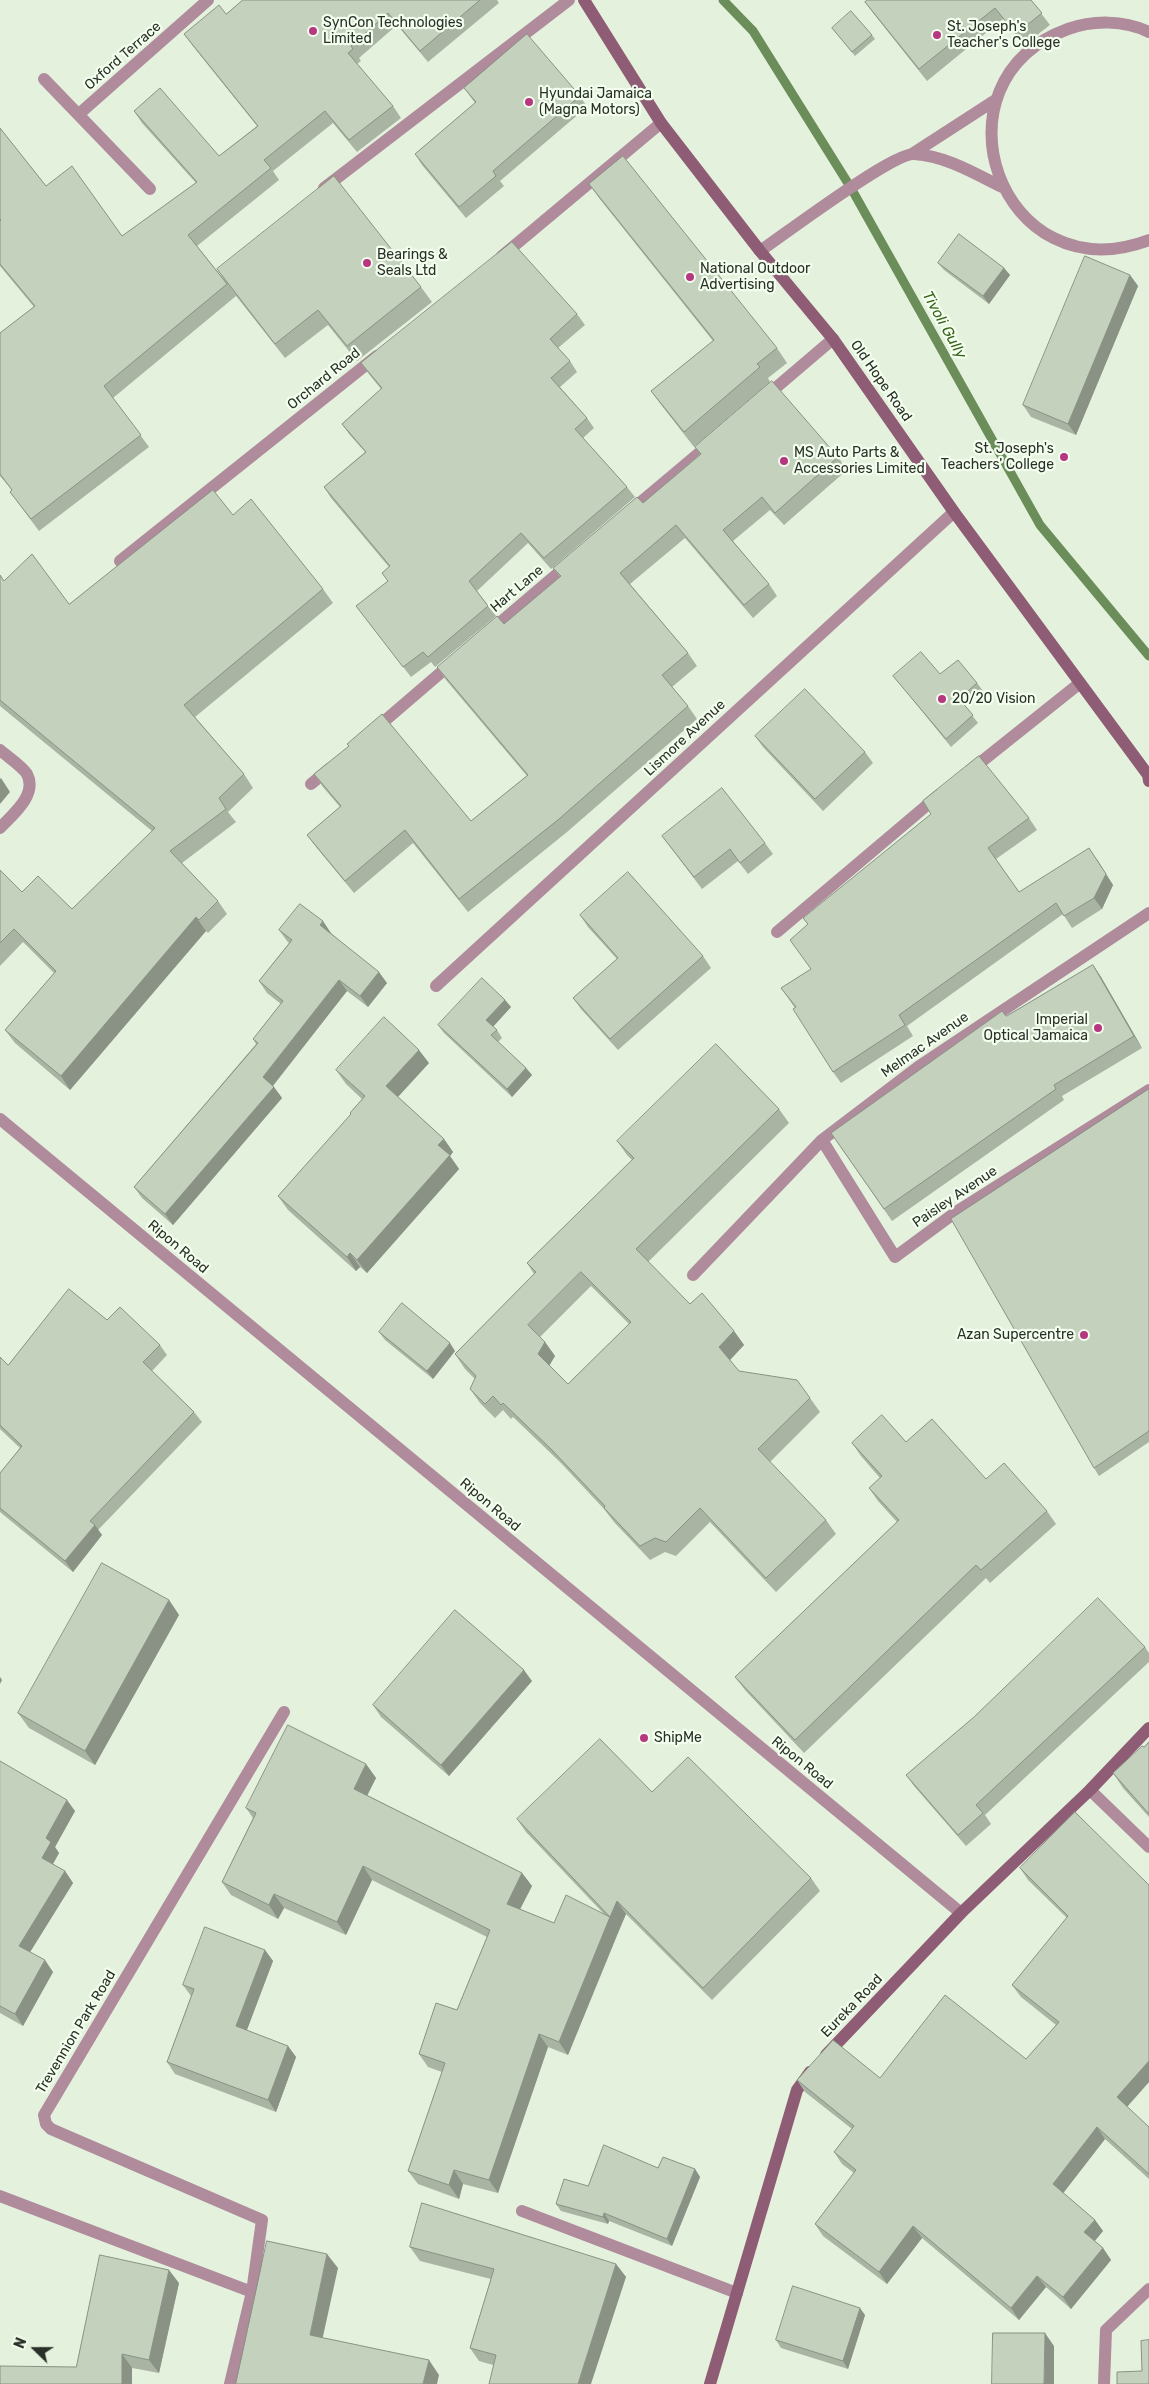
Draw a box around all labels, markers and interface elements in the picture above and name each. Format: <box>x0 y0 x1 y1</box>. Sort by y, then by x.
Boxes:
place label: SynCon Technologies Limited <box>323 15 463 48</box>
street label: Oxford Terrace <box>81 18 165 94</box>
place label: St. Joseph's Teacher's College <box>947 19 1060 52</box>
marker: SynCon Technologies Limited <box>307 25 319 37</box>
marker: St. Joseph's Teacher's College <box>931 29 943 41</box>
place label: Hyundai Jamaica (Magna Motors) <box>539 86 652 118</box>
marker: Hyundai Jamaica (Magna Motors) <box>523 96 535 108</box>
place label: Bearings & Seals Ltd <box>377 247 448 280</box>
marker: Bearings & Seals Ltd <box>361 257 373 269</box>
place label: National Outdoor Advertising <box>700 261 810 294</box>
marker: National Outdoor Advertising <box>684 271 696 283</box>
water label: Tivoli Gully <box>918 288 970 362</box>
street label: Old Hope Road <box>847 337 915 425</box>
street label: Orchard Road <box>284 345 364 413</box>
place label: St. Joseph's Teachers' College <box>941 441 1054 474</box>
place label: MS Auto Parts & Accessories Limited <box>794 445 925 478</box>
marker: St. Joseph's Teachers' College <box>1058 451 1070 463</box>
marker: MS Auto Parts & Accessories Limited <box>778 455 790 467</box>
street label: Hart Lane <box>487 562 547 616</box>
place label: 20/20 Vision <box>952 691 1035 707</box>
marker: 20/20 Vision <box>936 693 948 705</box>
street label: Lismore Avenue <box>641 696 729 780</box>
street label: Melmac Avenue <box>878 1009 972 1081</box>
place label: Imperial Optical Jamaica <box>984 1012 1088 1044</box>
marker: Imperial Optical Jamaica <box>1092 1022 1104 1034</box>
street label: Paisley Avenue <box>910 1163 1000 1231</box>
street label: Ripon Road <box>144 1217 212 1277</box>
place label: Azan Supercentre <box>957 1327 1074 1343</box>
marker: Azan Supercentre <box>1078 1329 1090 1341</box>
street label: Ripon Road <box>456 1475 524 1535</box>
place label: ShipMe <box>654 1730 702 1746</box>
marker: ShipMe <box>638 1732 650 1744</box>
street label: Ripon Road <box>768 1733 836 1793</box>
street label: Trevennion Park Road <box>32 1967 120 2097</box>
street label: Eureka Road <box>818 1971 886 2041</box>
north arrow <box>10 2324 60 2374</box>
text: N <box>11 2335 30 2351</box>

